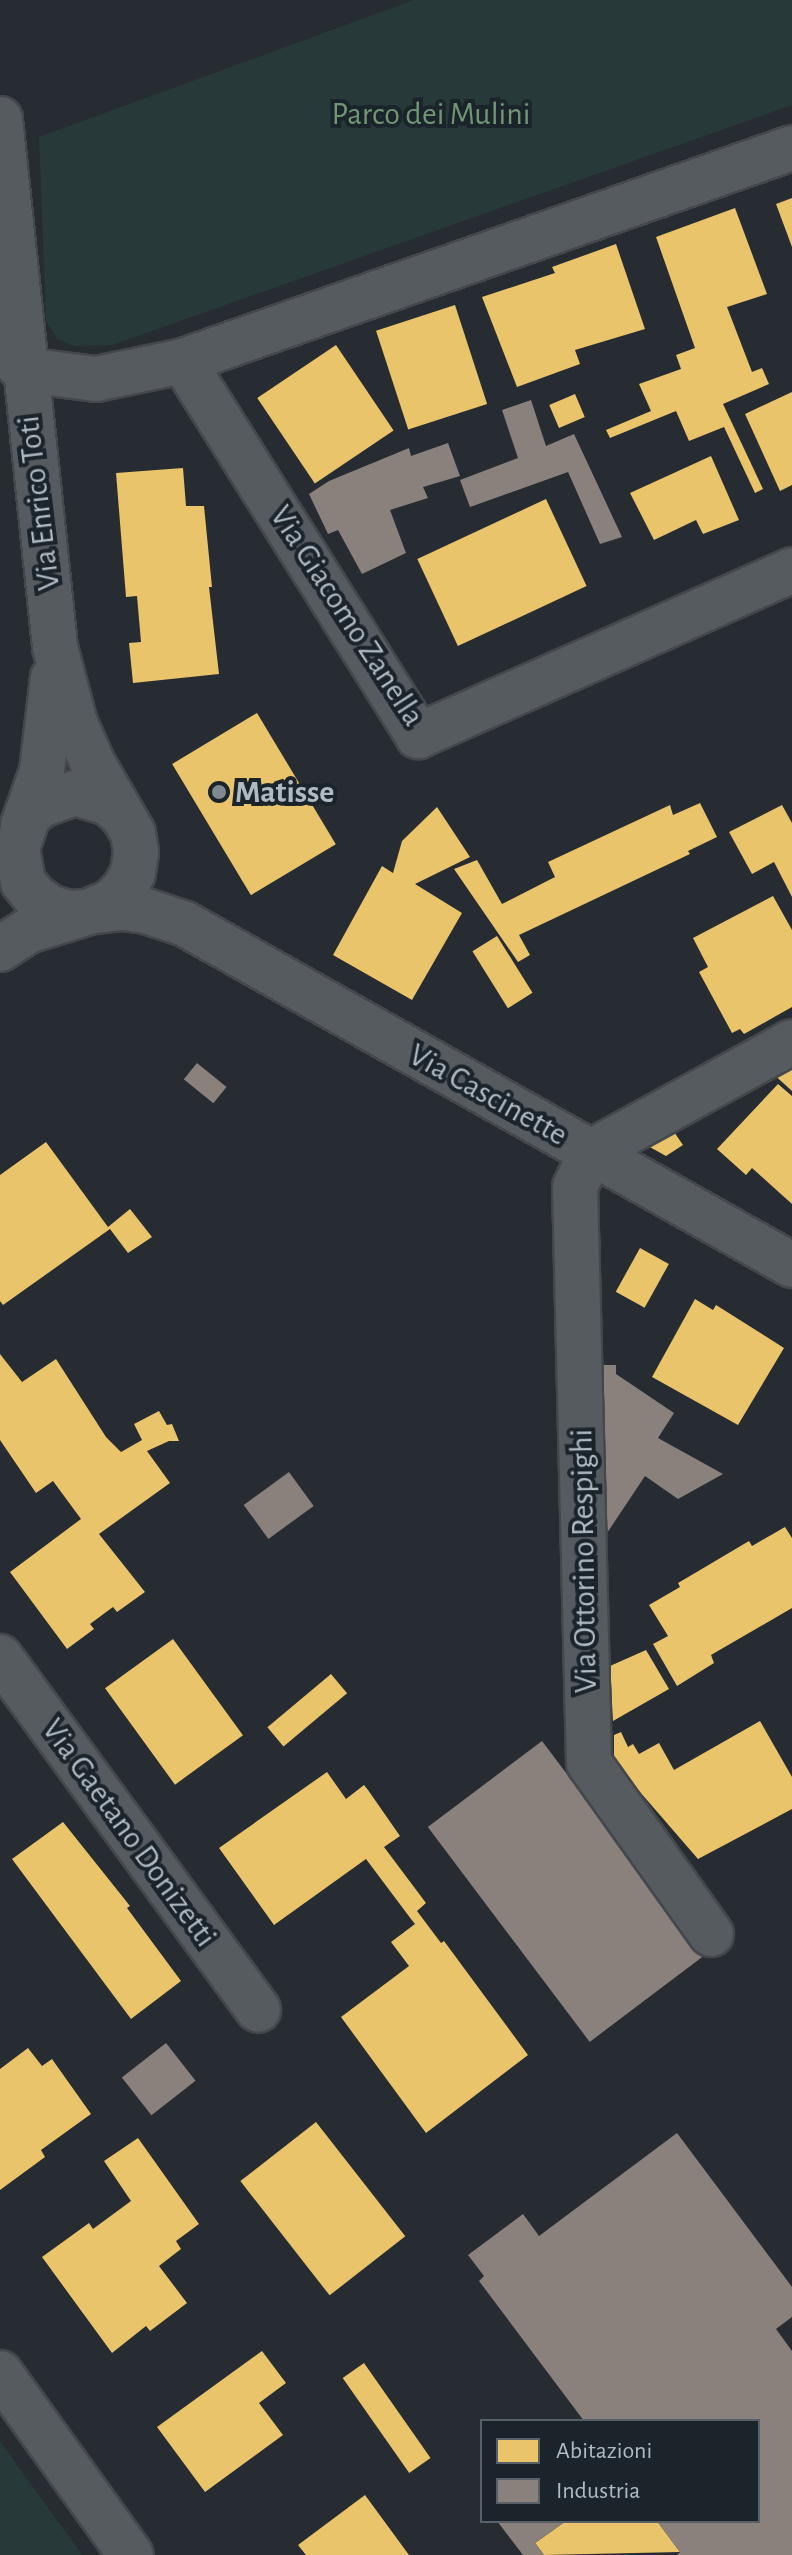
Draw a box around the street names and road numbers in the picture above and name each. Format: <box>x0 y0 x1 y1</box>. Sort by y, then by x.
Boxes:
street label: Via Enrico Toti <box>9 413 69 593</box>
street label: Via Giacomo Zanella <box>261 499 433 733</box>
street label: Via Cascinette <box>402 1036 574 1154</box>
street label: Via Ottorino Respighi <box>562 1429 606 1693</box>
street label: Via Gaetano Donizetti <box>33 1712 225 1954</box>

